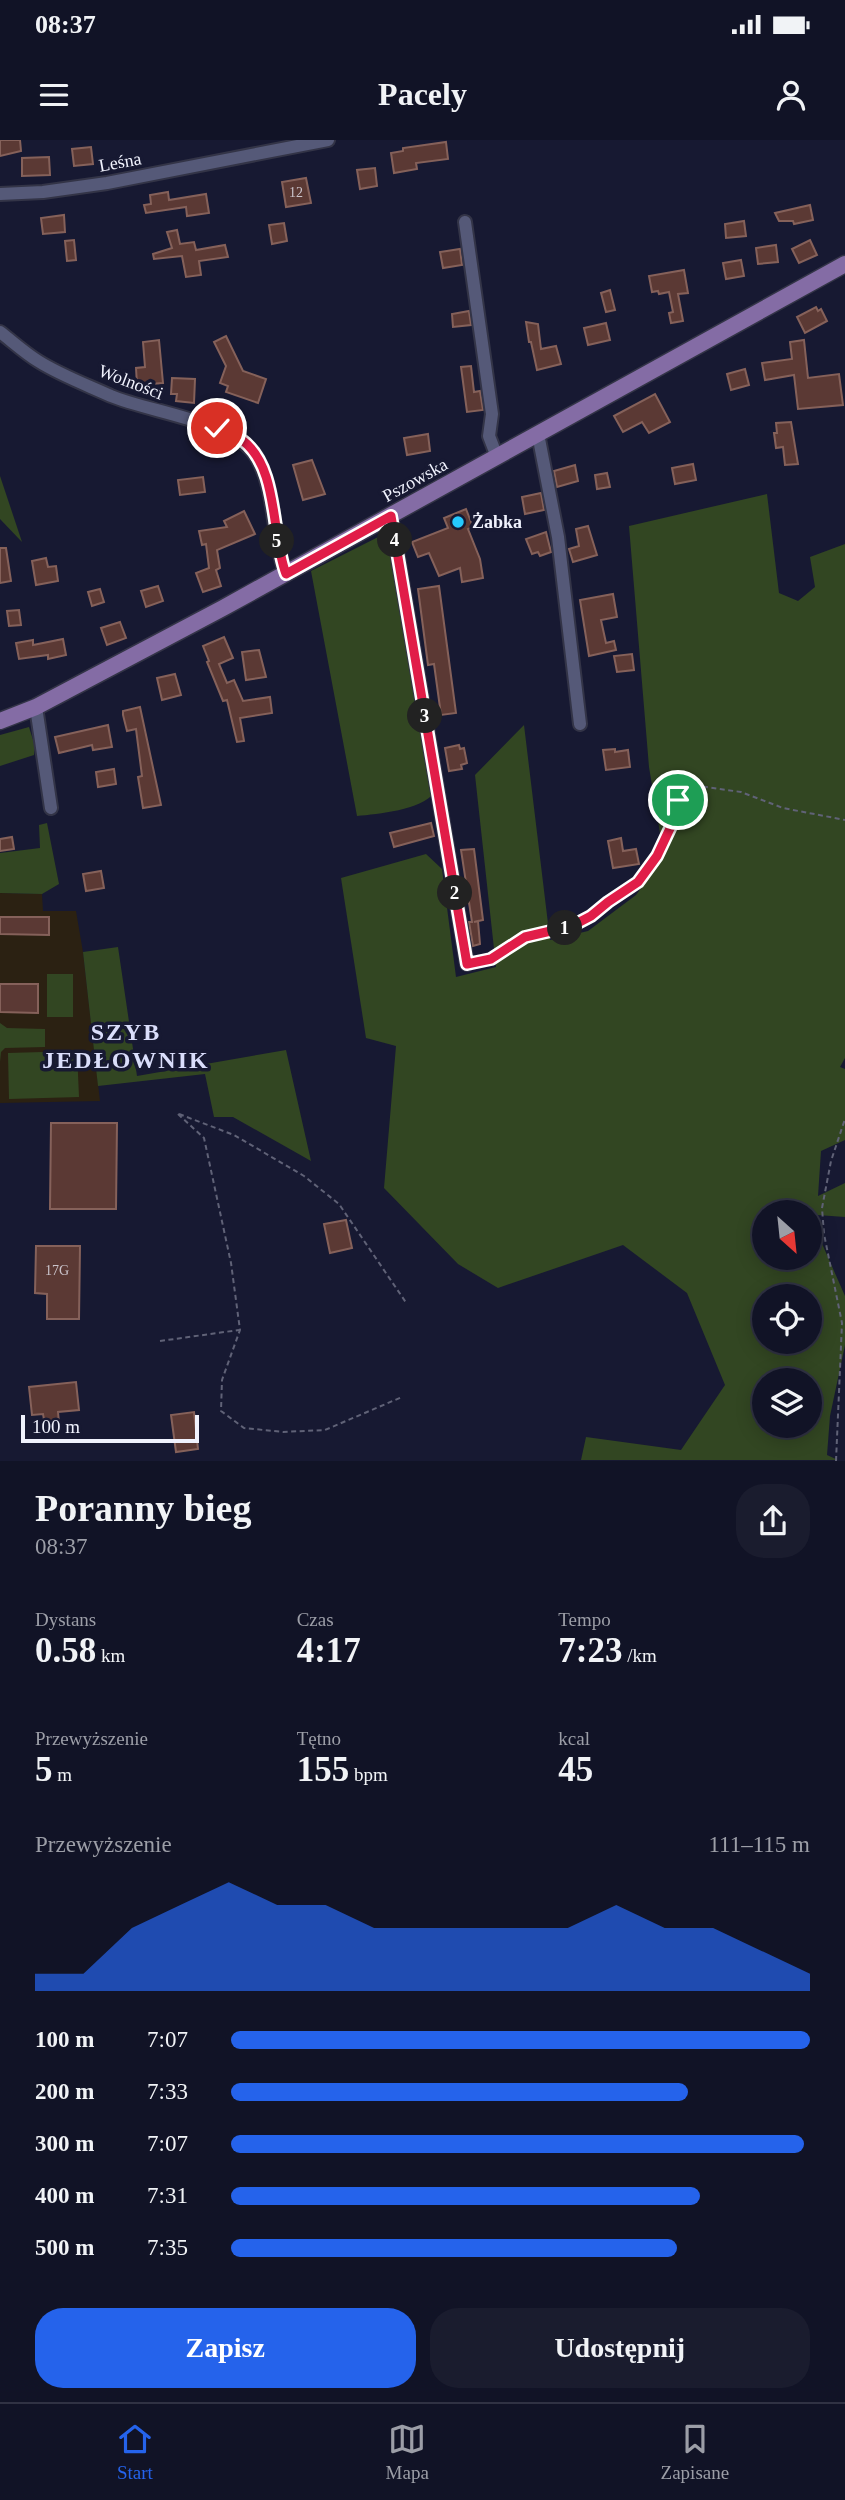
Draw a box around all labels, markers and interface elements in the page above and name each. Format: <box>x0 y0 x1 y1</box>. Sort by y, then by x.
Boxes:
text: 08:37 <box>35 10 96 39</box>
icon: menu <box>35 76 73 114</box>
text: Pacely <box>378 76 467 112</box>
icon: person <box>772 76 810 114</box>
street label: Leśna <box>97 148 143 176</box>
house number: 12 <box>289 185 303 200</box>
street label: Wolności <box>96 361 166 403</box>
pin <box>187 398 247 458</box>
icon: check <box>198 409 236 447</box>
street label: Pszowska <box>379 454 451 506</box>
place label: Żabka <box>472 512 522 532</box>
marker: Żabka <box>450 514 466 530</box>
pin: 4 <box>378 522 412 558</box>
pin: 5 <box>260 524 294 558</box>
text: 4 <box>390 529 399 550</box>
text: 5 <box>272 530 281 551</box>
pin: 3 <box>408 698 442 734</box>
text: 3 <box>420 705 429 726</box>
pin <box>648 770 708 830</box>
icon: arrive <box>659 781 697 819</box>
pin: 2 <box>438 876 472 910</box>
text: 2 <box>450 882 459 903</box>
pin: 1 <box>548 910 582 946</box>
text: 1 <box>560 917 569 938</box>
district label: SZYB JEDŁOWNIK <box>42 1019 210 1073</box>
north arrow <box>752 1200 822 1270</box>
map controls <box>752 1200 822 1438</box>
house number: 17G <box>45 1263 69 1278</box>
button: locate <box>752 1284 822 1354</box>
button: layers <box>752 1368 822 1438</box>
scale bar <box>21 1412 200 1443</box>
text: 100 m <box>32 1416 80 1437</box>
button: share <box>736 1484 810 1558</box>
text: Poranny bieg <box>35 1487 251 1529</box>
text: 08:37 <box>35 1534 87 1559</box>
text: Dystans <box>35 1609 96 1630</box>
text: Czas <box>297 1609 334 1630</box>
text: Tempo <box>558 1609 611 1630</box>
text: 0.58 <box>35 1631 96 1670</box>
text: 4:17 <box>297 1631 361 1670</box>
text: 7:23 <box>558 1631 622 1670</box>
text: km <box>96 1645 125 1666</box>
text: /km <box>622 1645 657 1666</box>
text: Przewyższenie <box>35 1728 148 1749</box>
text: Tętno <box>297 1728 341 1749</box>
text: kcal <box>558 1728 590 1749</box>
text: 5 <box>35 1750 53 1789</box>
text: 155 <box>297 1750 349 1789</box>
text: 45 <box>558 1750 593 1789</box>
text: m <box>53 1764 72 1785</box>
text: bpm <box>349 1764 388 1785</box>
text: Przewyższenie <box>35 1832 172 1857</box>
text: 111–115 m <box>708 1832 810 1857</box>
text: 100 m <box>35 2027 94 2052</box>
text: 7:07 <box>147 2027 188 2052</box>
text: 200 m <box>35 2079 94 2104</box>
text: 7:33 <box>147 2079 188 2104</box>
text: 300 m <box>35 2131 94 2156</box>
text: 7:07 <box>147 2131 188 2156</box>
text: 400 m <box>35 2183 94 2208</box>
text: 7:31 <box>147 2183 188 2208</box>
text: 500 m <box>35 2235 94 2260</box>
text: 7:35 <box>147 2235 188 2260</box>
button: Zapisz <box>35 2308 416 2388</box>
button: Udostępnij <box>430 2308 810 2388</box>
tab: Start <box>116 2420 154 2484</box>
tab: Mapa <box>386 2420 429 2484</box>
tab: Zapisane <box>661 2420 729 2484</box>

